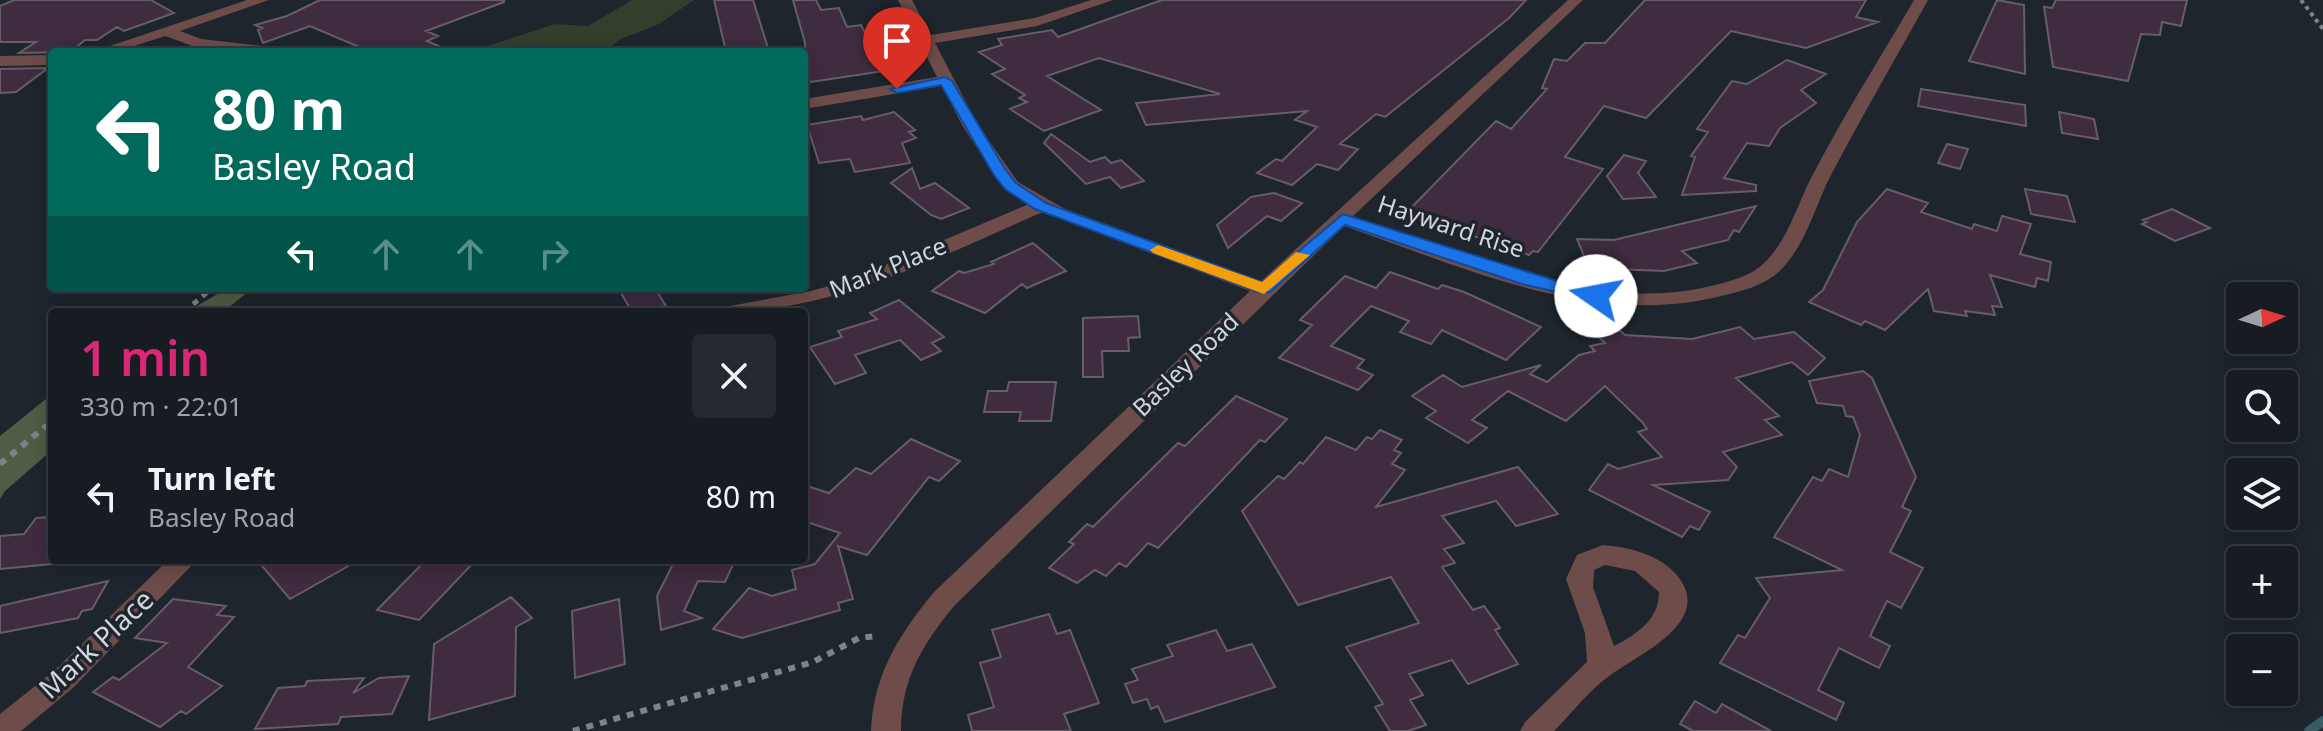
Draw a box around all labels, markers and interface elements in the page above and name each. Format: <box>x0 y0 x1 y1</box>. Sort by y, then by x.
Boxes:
pin <box>863 7 931 89</box>
icon: arrive <box>875 19 919 63</box>
text: 80 m <box>212 70 345 146</box>
icon: left <box>80 80 184 184</box>
text: Basley Road <box>212 142 416 191</box>
street label: Hayward Rise <box>1374 186 1529 265</box>
street label: Mark Place <box>824 228 951 305</box>
icon: left <box>280 232 324 276</box>
icon: ahead <box>364 232 408 276</box>
icon: ahead <box>448 232 492 276</box>
icon: right <box>532 232 576 276</box>
position arrow <box>1554 254 1638 338</box>
north arrow <box>2226 282 2298 354</box>
map controls <box>2226 282 2298 706</box>
street label: Basley Road <box>1125 305 1245 423</box>
text: 1 min <box>80 325 210 390</box>
button: close <box>692 334 776 418</box>
button: search <box>2226 370 2298 442</box>
text: 330 m · 22:01 <box>80 388 243 424</box>
text: Turn left <box>148 458 276 499</box>
button: layers <box>2226 458 2298 530</box>
icon: left <box>80 474 124 518</box>
text: 80 m <box>706 476 776 517</box>
text: Basley Road <box>148 499 295 535</box>
button: + <box>2226 546 2298 618</box>
street label: Mark Place <box>30 580 161 706</box>
button: − <box>2226 634 2298 706</box>

